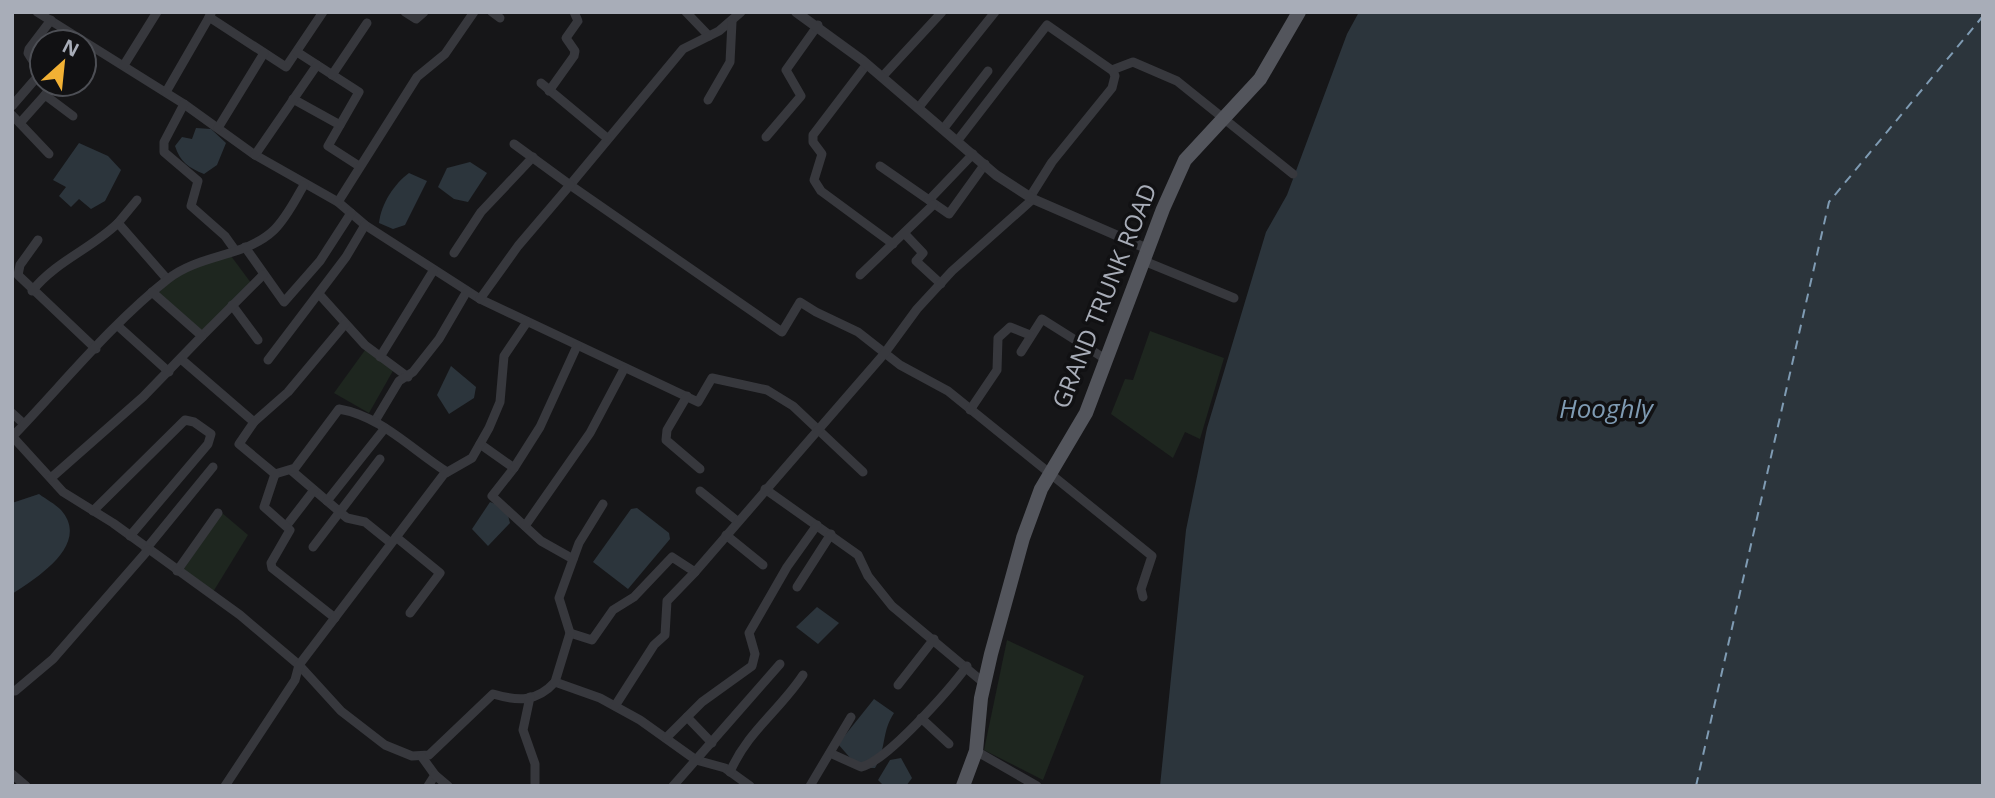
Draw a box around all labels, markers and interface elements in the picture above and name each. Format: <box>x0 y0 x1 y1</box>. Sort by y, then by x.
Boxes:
north arrow <box>28 28 98 98</box>
text: N <box>58 33 84 63</box>
street label: GRAND TRUNK ROAD <box>1043 178 1164 413</box>
water label: Hooghly <box>1559 390 1655 426</box>

